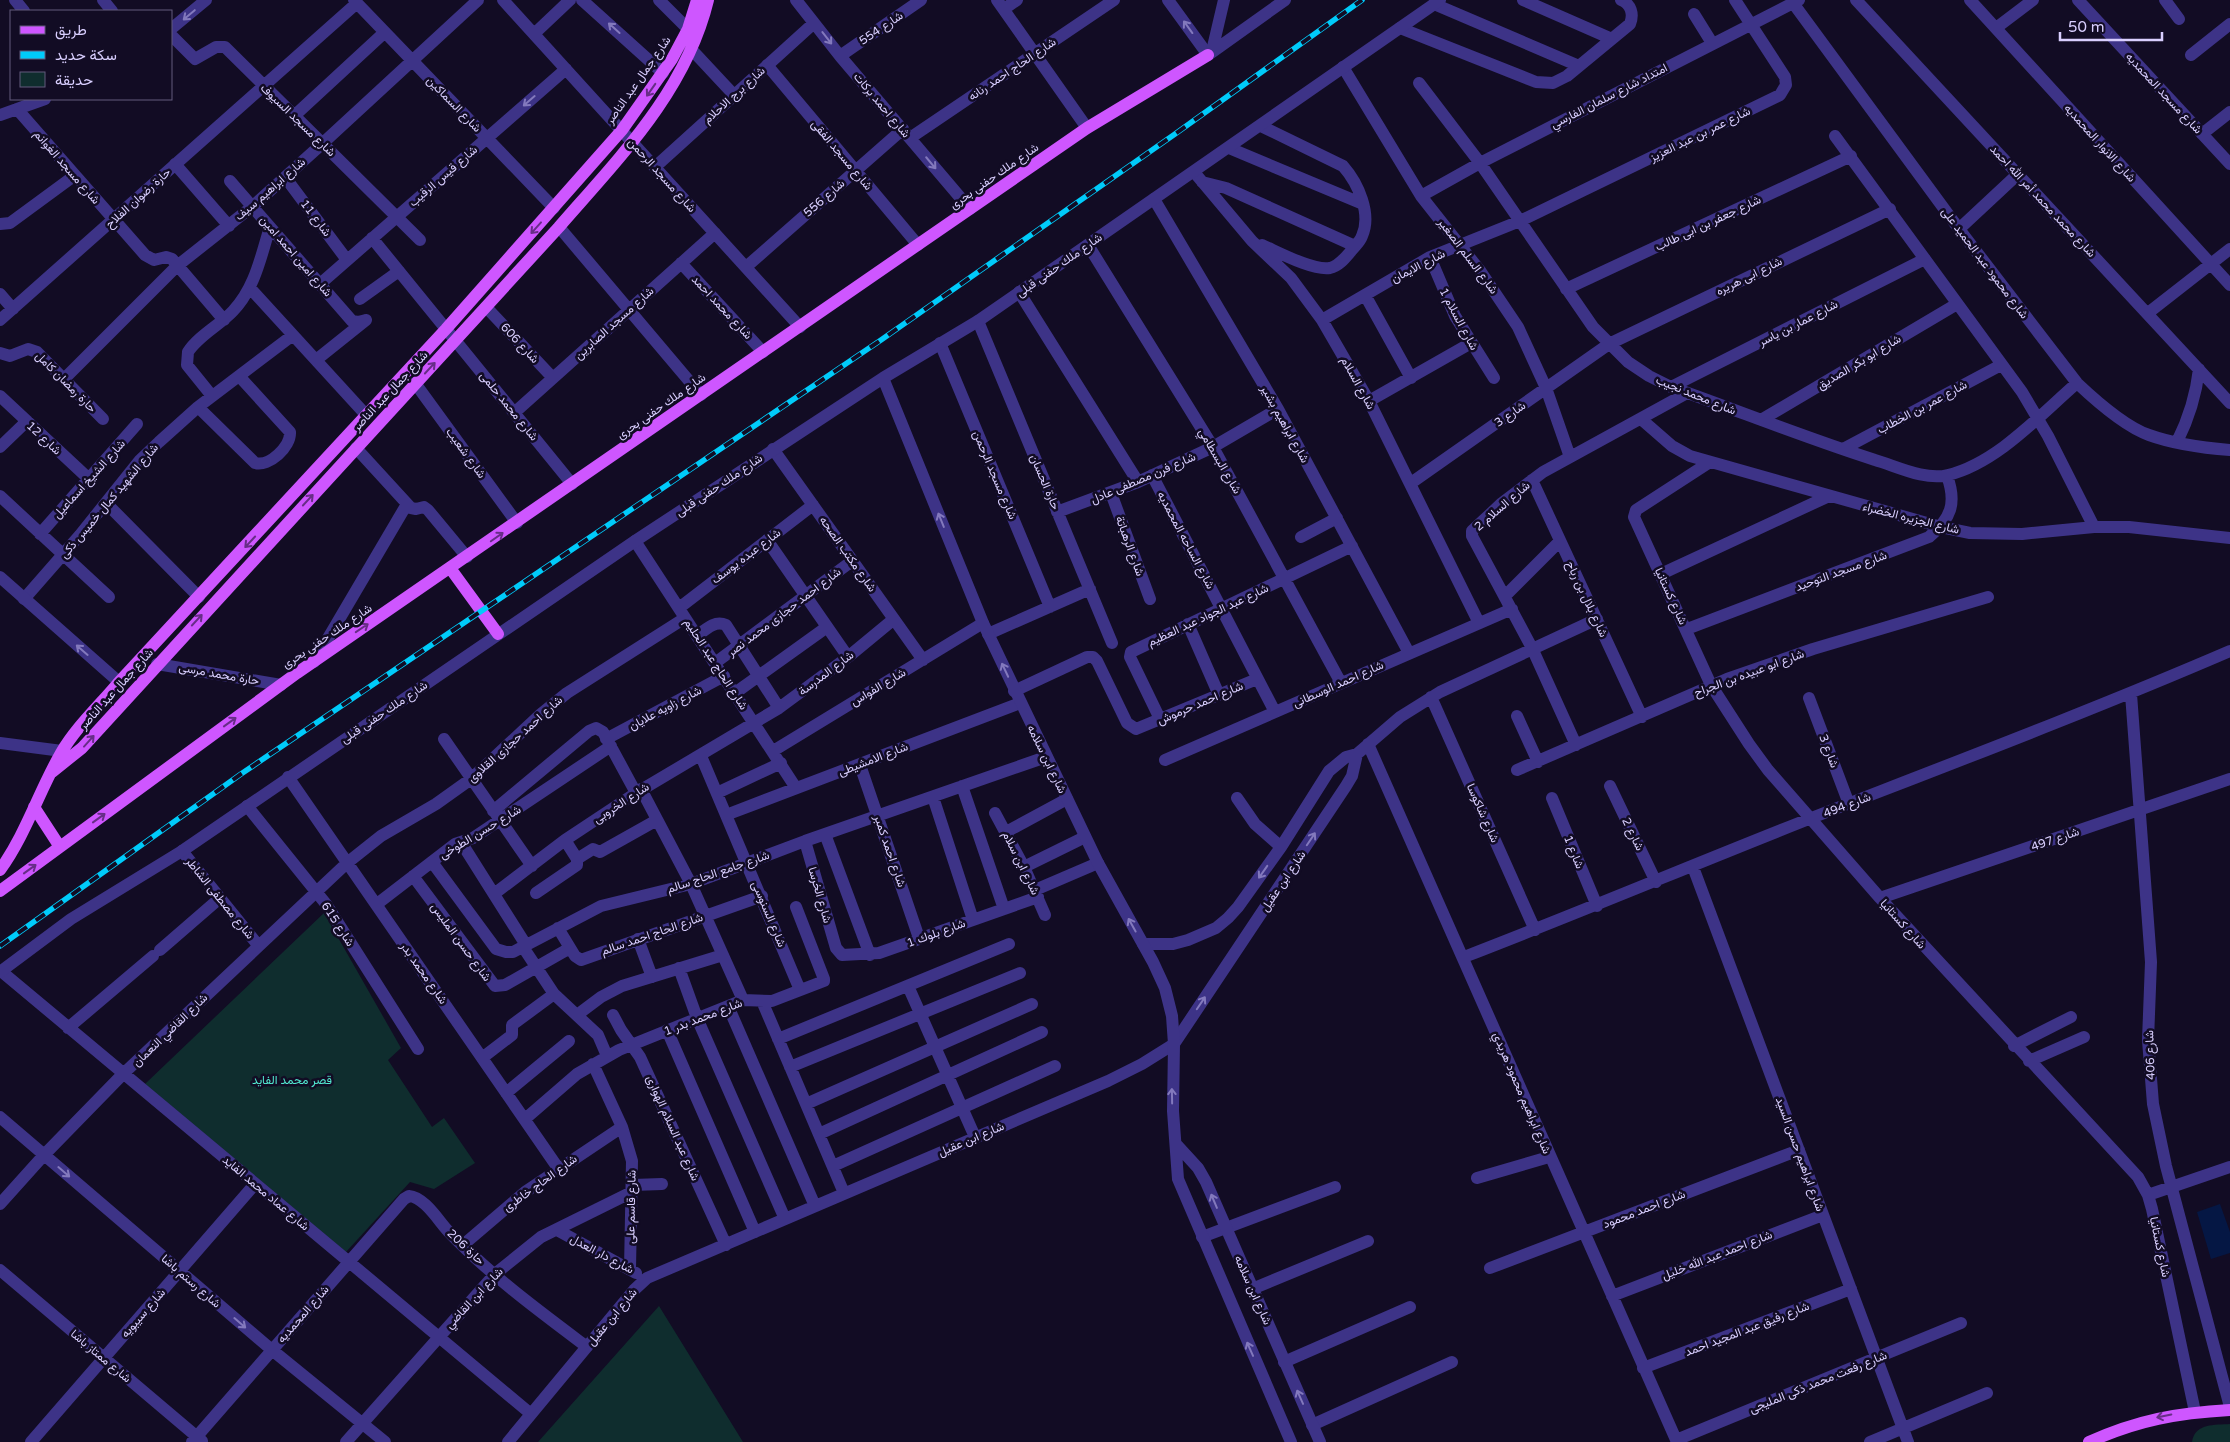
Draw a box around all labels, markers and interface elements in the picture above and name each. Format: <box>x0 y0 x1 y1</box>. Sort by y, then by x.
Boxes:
street label: شارع 554 <box>856 8 907 49</box>
one-way arrow <box>182 9 195 20</box>
legend <box>10 10 172 100</box>
scale bar <box>2060 10 2162 42</box>
text: 50 m <box>2068 18 2105 36</box>
text: طريق <box>55 21 87 40</box>
one-way arrow <box>1183 21 1193 35</box>
one-way arrow <box>607 23 620 34</box>
one-way arrow <box>821 31 832 44</box>
street label: شارع جمال عبد الناصر <box>602 33 675 129</box>
street label: شارع الحاج احمد رنانه <box>966 34 1060 105</box>
text: سكة حديد <box>55 46 117 64</box>
street label: شارع مسجد المحمديه <box>2121 49 2205 138</box>
street label: امتداد شارع سلمان الفارسي <box>1548 60 1671 134</box>
street label: شارع برج الاحلام <box>700 64 769 128</box>
street label: شارع احمد بركات <box>849 70 913 142</box>
text: حديقة <box>55 71 93 89</box>
street label: شارع السماكين <box>422 73 484 136</box>
street label: شارع مسجد السيوف <box>256 81 338 161</box>
one-way arrow <box>646 82 656 96</box>
one-way arrow <box>522 95 535 107</box>
street label: شارع الانوار المحمديه <box>2060 101 2139 186</box>
street label: شارع عمر بن عبد العزيز <box>1647 104 1753 167</box>
street label: شارع مسجد الفقى <box>807 117 875 194</box>
street label: شارع مسجد الغوانم <box>29 127 103 208</box>
street label: شارع مسجد الرحمن <box>624 135 699 216</box>
street label: شارع ملك حفنى بحرى <box>947 140 1042 214</box>
street label: شارع قيس الرقيب <box>406 142 481 211</box>
street label: شارع محمد محمد أمر الله احمد <box>1986 142 2099 261</box>
street label: شارع ابراهيم سيف <box>232 155 309 225</box>
one-way arrow <box>925 156 937 169</box>
street label: حارة رضوان الفلاح <box>102 165 175 232</box>
street label: شارع 556 <box>801 176 849 221</box>
street label: شارع جعفر بن ابى طالب <box>1653 192 1764 255</box>
street label: شارع 11 <box>296 197 334 240</box>
street label: شارع محمود عبد الحميد على <box>1937 205 2031 323</box>
street label: شارع امين احمد امين <box>255 213 335 301</box>
street label: شارع السلم الصغير <box>1433 215 1501 298</box>
one-way arrow <box>530 221 542 234</box>
street label: شارع ملك حفنى قبلى <box>1013 230 1106 302</box>
street label: شارع الايمان <box>1389 246 1448 287</box>
street label: شارع ابى هريره <box>1714 254 1785 300</box>
street label: شارع محمد احمد <box>687 272 755 343</box>
street label: شارع مسجد الصابرين <box>571 284 658 364</box>
street label: شارع السلام 1 <box>1435 285 1481 354</box>
street label: شارع عمار بن ياسر <box>1755 297 1841 351</box>
street label: شارع 606 <box>496 320 542 367</box>
street label: شارع ابو بكر الصديق <box>1815 331 1905 394</box>
street label: شارع جمال عبد الناصر <box>349 348 432 436</box>
street label: حارة رمضان كامل <box>32 349 99 416</box>
street label: شارع السلام <box>1336 354 1378 413</box>
one-way arrow <box>424 362 435 375</box>
street label: شارع محمد حلمى <box>475 369 541 445</box>
street label: شارع ملك حفنى بحرى <box>614 370 709 444</box>
street label: شارع محمد نجيب <box>1653 373 1738 419</box>
street label: شارع عمر بن الخطاب <box>1875 377 1970 438</box>
street label: شارع ابراهيم بشير <box>1256 382 1312 466</box>
street label: شارع 3 <box>1492 398 1529 431</box>
street label: شارع 12 <box>22 418 64 459</box>
street label: شارع شعيب <box>441 425 489 482</box>
street label: شارع البسطامي <box>1193 426 1244 498</box>
street label: شارع مسجد الرحمن <box>968 429 1020 522</box>
street label: شارع الشيخ اسماعيل <box>50 437 130 523</box>
street label: شارع الشهيد كمال خميس ذكى <box>57 441 163 563</box>
street label: شارع فرن مصطفى عادل <box>1088 450 1198 508</box>
street label: شارع ملك حفنى قبلى <box>673 451 766 521</box>
street label: حارة الحسان <box>1026 452 1063 512</box>
street label: شارع السلام 2 <box>1471 478 1534 535</box>
street label: شارع الساحه المحمديه <box>1153 489 1218 592</box>
one-way arrow <box>302 494 313 507</box>
street label: شارع الجزيره الخضراء <box>1861 499 1961 539</box>
street label: شارع مكتب الصحه <box>815 513 879 596</box>
one-way arrow <box>936 513 945 528</box>
street label: شارع الرهباتة <box>1111 514 1147 579</box>
street label: شارع عبده يوسف <box>709 525 785 588</box>
one-way arrow <box>489 532 503 542</box>
one-way arrow <box>244 535 256 548</box>
street label: شارع مسجد التوحيد <box>1793 548 1889 596</box>
street label: شارع بلال بن رباح <box>1561 559 1611 640</box>
street label: شارع احمد حجازى محمد نصر <box>724 565 845 662</box>
street label: شارع كستانيا <box>1650 565 1690 628</box>
street label: شارع عبد الجواد عبد العظيم <box>1145 581 1271 651</box>
street label: شارع ملك حفنى بحرى <box>279 601 376 673</box>
one-way arrow <box>191 614 203 626</box>
street label: شارع الحاج عبد الحليم <box>680 616 751 713</box>
one-way arrow <box>355 623 369 633</box>
one-way arrow <box>76 644 89 655</box>
street label: شارع جمال عبد الناصر <box>75 646 158 734</box>
street label: شارع ابو عبيده بن الجراح <box>1692 647 1807 701</box>
street label: شارع المدرسة <box>796 648 858 700</box>
street label: شارع احمد الوسطانى <box>1290 658 1386 712</box>
street label: حارة محمد مرسى <box>178 660 260 689</box>
one-way arrow <box>999 663 1009 678</box>
street label: شارع الفواس <box>848 665 909 711</box>
street label: شارع ملك حفنى قبلى <box>338 678 431 748</box>
street label: شارع احمد حرموش <box>1155 679 1246 729</box>
street label: شارع زاويه علايان <box>626 683 705 735</box>
street label: شارع احمد حجازى القلاوى <box>465 693 567 787</box>
one-way arrow <box>223 717 237 727</box>
street label: شارع ابن سلامه <box>1023 722 1070 797</box>
street label: شارع 3 <box>1814 732 1842 770</box>
one-way arrow <box>83 734 94 747</box>
street label: شارع الامشيطى <box>836 739 911 781</box>
street label: شارع الخروبى <box>590 780 653 828</box>
street label: شارع شاكوسا <box>1462 781 1502 846</box>
street label: شارع 494 <box>1821 790 1874 822</box>
street label: شارع حسن الطوخى <box>437 802 524 864</box>
street label: شارع احمد كمبر <box>869 812 909 890</box>
one-way arrow <box>92 813 105 824</box>
street label: شارع 2 <box>1617 815 1647 854</box>
street label: شارع 497 <box>2029 824 2082 856</box>
street label: شارع ابن سلام <box>998 829 1042 898</box>
one-way arrow <box>1306 832 1316 846</box>
street label: شارع 1 <box>1559 833 1587 872</box>
street label: شارع جامع الحاج سالم <box>665 848 772 898</box>
street label: شارع ابن عقيل <box>1258 848 1310 915</box>
street label: شارع مصطفى الشاطر <box>181 854 257 943</box>
one-way arrow <box>23 864 37 874</box>
street label: شارع الخرسا <box>803 865 835 925</box>
one-way arrow <box>1258 865 1268 879</box>
street label: شارع السنوسى <box>747 879 789 950</box>
street label: شارع كستانيا <box>1876 897 1929 953</box>
street label: شارع 615 <box>317 899 357 950</box>
street label: شارع حسن المليس <box>426 900 494 985</box>
street label: شارع الحاج احمد سالم <box>599 910 705 960</box>
street label: شارع بلوك 1 <box>905 916 968 952</box>
one-way arrow <box>1127 918 1137 932</box>
street label: شارع محمد بدر <box>395 939 450 1008</box>
street label: شارع القاضي النعمان <box>130 991 212 1072</box>
street label: شارع محمد بدر 1 <box>662 996 745 1040</box>
one-way arrow <box>1196 997 1206 1011</box>
street label: شارع ابراهيم محمود هريدي <box>1487 1030 1554 1157</box>
street label: شارع 406 <box>2142 1030 2160 1080</box>
park label: قصر محمد الفايد <box>252 1073 332 1088</box>
street label: شارع عبد السلام الهوارى <box>642 1073 703 1184</box>
one-way arrow <box>1167 1088 1177 1104</box>
street label: شارع ابراهيم حسن السيد <box>1771 1095 1827 1214</box>
street label: شارع ابن عقيل <box>936 1119 1007 1161</box>
street label: شارع الحاج خاطرى <box>500 1151 581 1216</box>
street label: شارع عماد محمد الفايد <box>219 1153 312 1235</box>
one-way arrow <box>57 1166 70 1177</box>
street label: شارع قاسم على <box>623 1170 641 1244</box>
street label: شارع احمد محمود <box>1601 1187 1688 1233</box>
one-way arrow <box>1208 1194 1218 1209</box>
street label: شارع كستانيا <box>2145 1216 2173 1279</box>
street label: حارة 206 <box>444 1226 487 1268</box>
street label: شارع احمد عبد الله خليل <box>1660 1227 1775 1284</box>
street label: شارع دار العدل <box>567 1231 636 1278</box>
street label: شارع رستم باشا <box>157 1251 224 1312</box>
street label: شارع ابن سلامه <box>1230 1253 1275 1328</box>
street label: شارع ابن القاضي <box>442 1265 508 1334</box>
street label: شارع المحمديه <box>274 1282 333 1347</box>
street label: شارع سيبويه <box>118 1286 170 1342</box>
street label: شارع ابن عقيل <box>584 1286 642 1350</box>
street label: شارع رفيق عبد المجيد احمد <box>1683 1299 1812 1361</box>
one-way arrow <box>233 1317 246 1328</box>
street label: شارع ممتاز باشا <box>67 1327 134 1387</box>
one-way arrow <box>1245 1342 1255 1357</box>
street label: شارع رفعت محمد ذكى المليجى <box>1747 1348 1890 1418</box>
one-way arrow <box>1295 1390 1305 1405</box>
one-way arrow <box>2157 1412 2173 1422</box>

